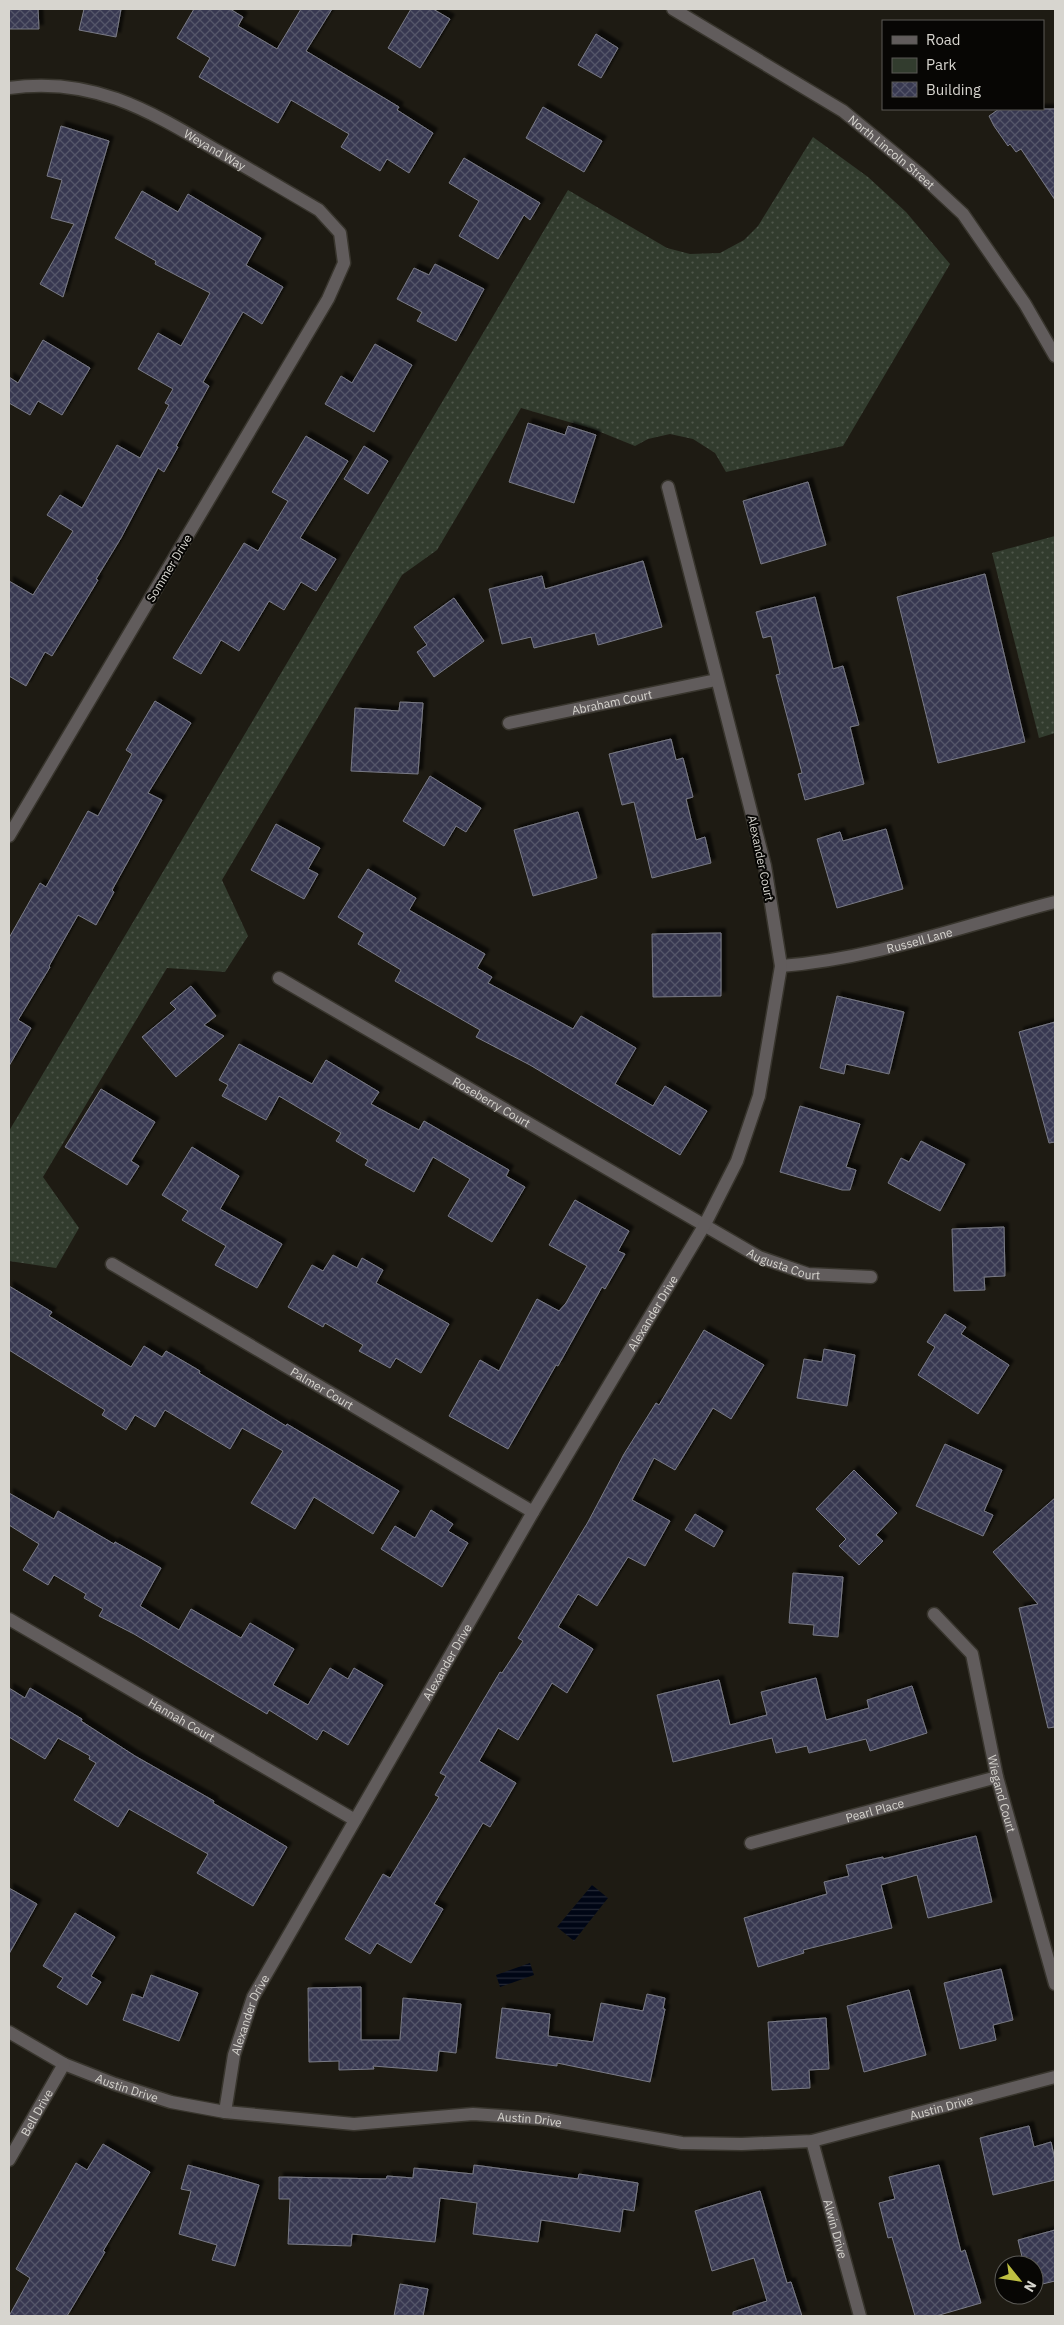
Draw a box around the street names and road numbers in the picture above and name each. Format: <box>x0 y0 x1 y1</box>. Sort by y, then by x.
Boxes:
street label: North Lincoln Street <box>846 111 938 192</box>
street label: Weyand Way <box>181 126 249 173</box>
street label: Sommer Drive <box>143 531 195 605</box>
street label: Abraham Court <box>570 686 653 717</box>
street label: Alexander Court <box>745 814 777 902</box>
street label: Russell Lane <box>885 923 955 956</box>
street label: Roseberry Court <box>450 1073 533 1130</box>
street label: Augusta Court <box>744 1244 821 1282</box>
street label: Alexander Drive <box>624 1272 681 1353</box>
street label: Palmer Court <box>288 1363 357 1412</box>
street label: Alexander Drive <box>419 1621 475 1702</box>
street label: Hannah Court <box>146 1694 218 1745</box>
street label: Wiegand Court <box>985 1754 1020 1834</box>
street label: Pearl Place <box>844 1795 906 1825</box>
street label: Alexander Drive <box>227 1971 272 2057</box>
street label: Austin Drive <box>94 2070 161 2105</box>
street label: Bell Drive <box>17 2086 56 2138</box>
street label: Austin Drive <box>908 2091 975 2123</box>
street label: Austin Drive <box>497 2108 564 2130</box>
street label: Alwin Drive <box>821 2197 851 2260</box>

